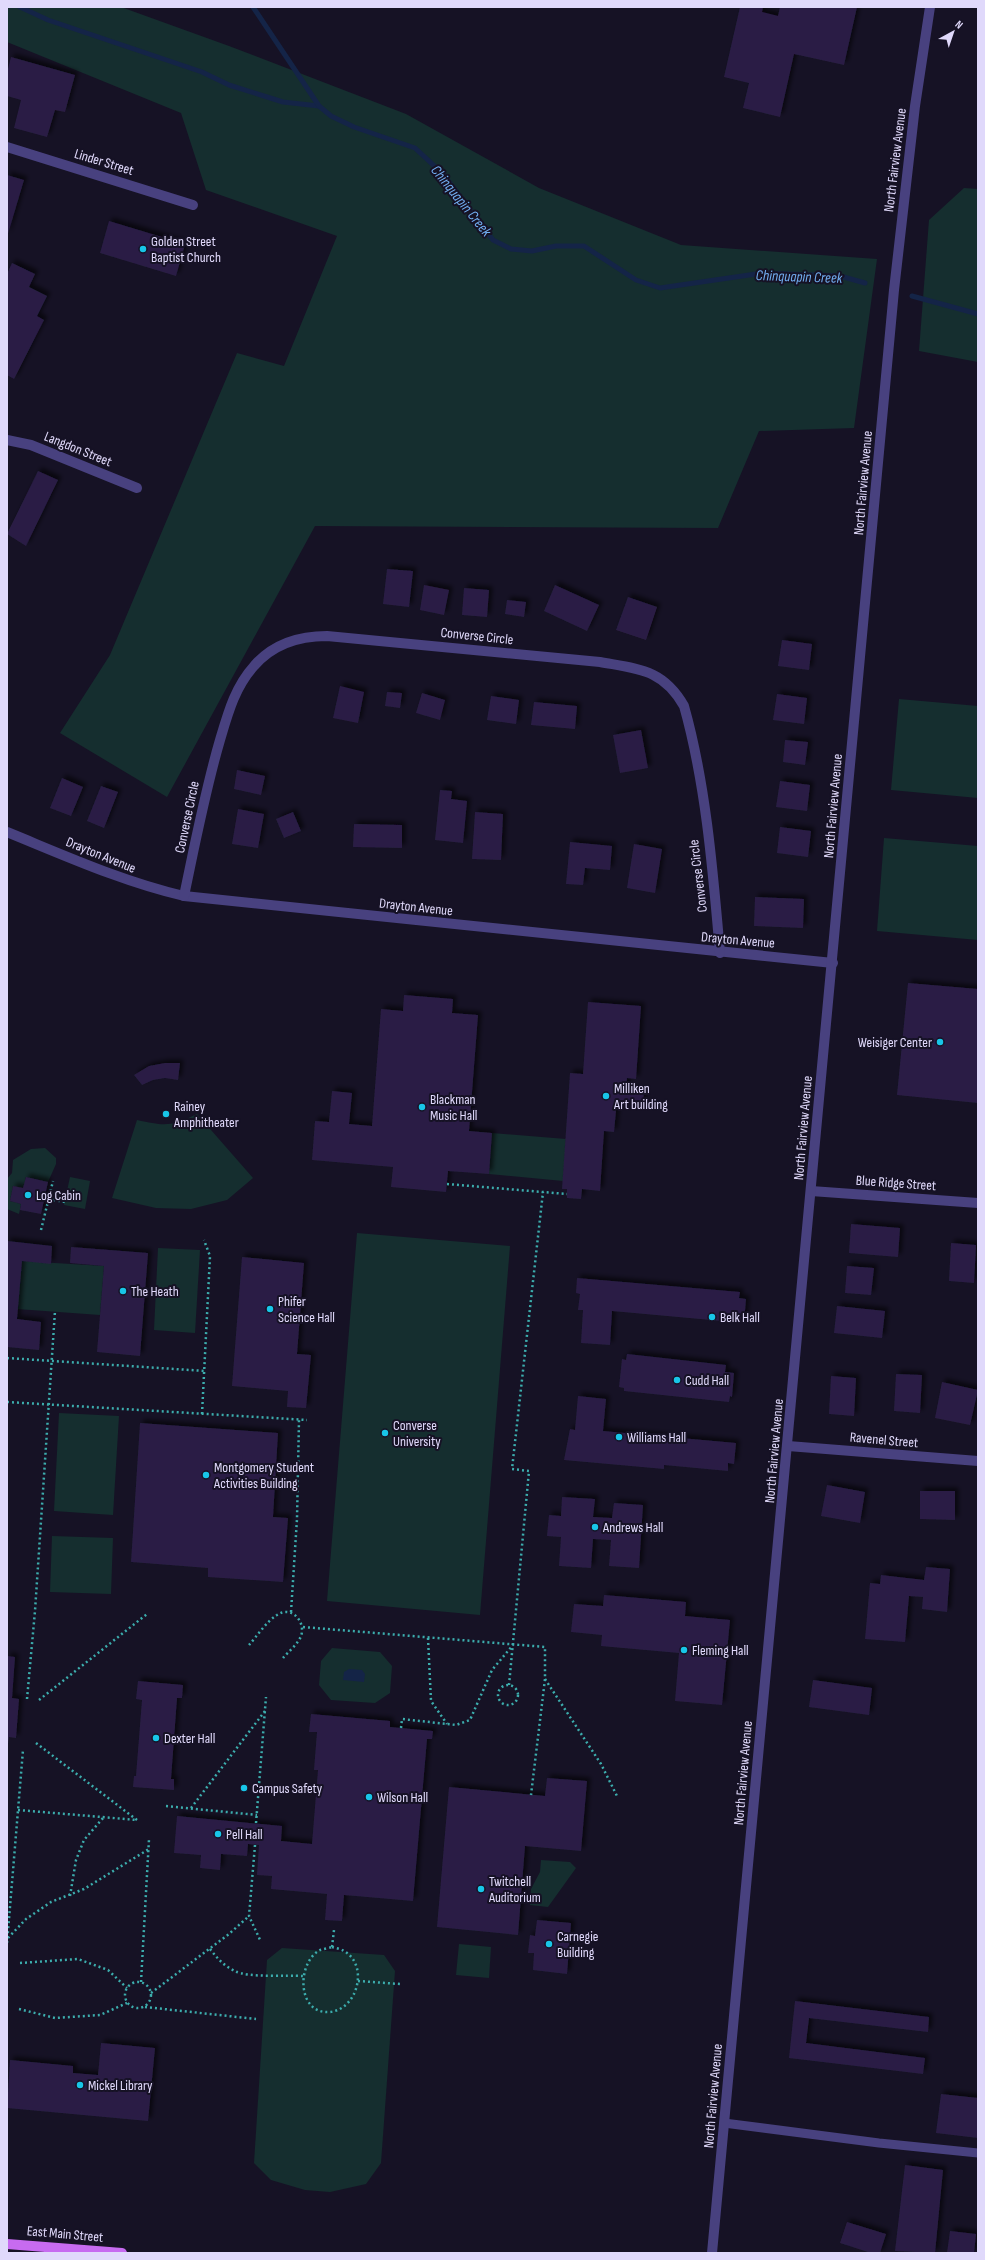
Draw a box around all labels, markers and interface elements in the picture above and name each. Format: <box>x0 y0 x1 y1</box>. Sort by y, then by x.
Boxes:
north arrow <box>933 12 973 52</box>
text: N <box>953 18 966 32</box>
street label: North Fairview Avenue <box>880 107 910 213</box>
street label: Linder Street <box>72 145 136 179</box>
water label: Chinquapin Creek <box>426 161 496 241</box>
place label: Golden Street Baptist Church <box>151 233 221 266</box>
marker: Golden Street Baptist Church <box>138 244 148 254</box>
water label: Chinquapin Creek <box>755 266 843 288</box>
street label: Langdon Street <box>42 428 114 470</box>
street label: North Fairview Avenue <box>850 430 876 536</box>
street label: Converse Circle <box>440 624 514 648</box>
street label: North Fairview Avenue <box>820 753 846 859</box>
street label: Converse Circle <box>171 779 203 855</box>
street label: Drayton Avenue <box>64 833 138 877</box>
street label: Converse Circle <box>685 839 711 913</box>
street label: Drayton Avenue <box>378 895 454 919</box>
street label: Drayton Avenue <box>700 928 776 952</box>
place label: Weisiger Center <box>858 1034 932 1051</box>
marker: Weisiger Center <box>935 1037 945 1047</box>
street label: North Fairview Avenue <box>790 1075 816 1181</box>
place label: Milliken Art building <box>613 1080 668 1113</box>
place label: Blackman Music Hall <box>430 1091 477 1124</box>
marker: Milliken Art building <box>601 1091 611 1101</box>
place label: Rainey Amphitheater <box>173 1098 239 1131</box>
marker: Blackman Music Hall <box>417 1102 427 1112</box>
marker: Rainey Amphitheater <box>161 1109 171 1119</box>
street label: Blue Ridge Street <box>855 1172 937 1194</box>
place label: Log Cabin <box>36 1187 81 1204</box>
marker: Log Cabin <box>23 1190 33 1200</box>
place label: The Heath <box>131 1283 179 1300</box>
marker: The Heath <box>118 1286 128 1296</box>
place label: Phifer Science Hall <box>278 1293 335 1326</box>
marker: Phifer Science Hall <box>265 1304 275 1314</box>
place label: Belk Hall <box>720 1309 760 1326</box>
marker: Belk Hall <box>707 1312 717 1322</box>
place label: Cudd Hall <box>685 1372 729 1389</box>
marker: Cudd Hall <box>672 1375 682 1385</box>
street label: North Fairview Avenue <box>761 1398 787 1504</box>
place label: Converse University <box>393 1417 441 1450</box>
marker: Converse University <box>380 1428 390 1438</box>
place label: Williams Hall <box>627 1429 686 1446</box>
street label: Ravenel Street <box>849 1429 919 1451</box>
marker: Williams Hall <box>614 1432 624 1442</box>
place label: Montgomery Student Activities Building <box>213 1459 314 1492</box>
marker: Montgomery Student Activities Building <box>201 1470 211 1480</box>
place label: Andrews Hall <box>602 1519 663 1536</box>
marker: Andrews Hall <box>590 1522 600 1532</box>
place label: Fleming Hall <box>692 1642 749 1659</box>
marker: Fleming Hall <box>679 1645 689 1655</box>
street label: North Fairview Avenue <box>730 1720 756 1826</box>
place label: Dexter Hall <box>164 1730 215 1747</box>
marker: Dexter Hall <box>151 1733 161 1743</box>
place label: Campus Safety <box>252 1780 323 1797</box>
marker: Campus Safety <box>239 1783 249 1793</box>
place label: Wilson Hall <box>377 1789 428 1806</box>
marker: Wilson Hall <box>364 1792 374 1802</box>
place label: Pell Hall <box>226 1826 263 1843</box>
marker: Pell Hall <box>213 1829 223 1839</box>
place label: Twitchell Auditorium <box>488 1873 541 1906</box>
marker: Twitchell Auditorium <box>476 1884 486 1894</box>
place label: Carnegie Building <box>557 1928 598 1961</box>
marker: Carnegie Building <box>544 1939 554 1949</box>
street label: North Fairview Avenue <box>700 2043 726 2149</box>
place label: Mickel Library <box>88 2077 153 2094</box>
marker: Mickel Library <box>75 2080 85 2090</box>
street label: East Main Street <box>26 2222 104 2246</box>

